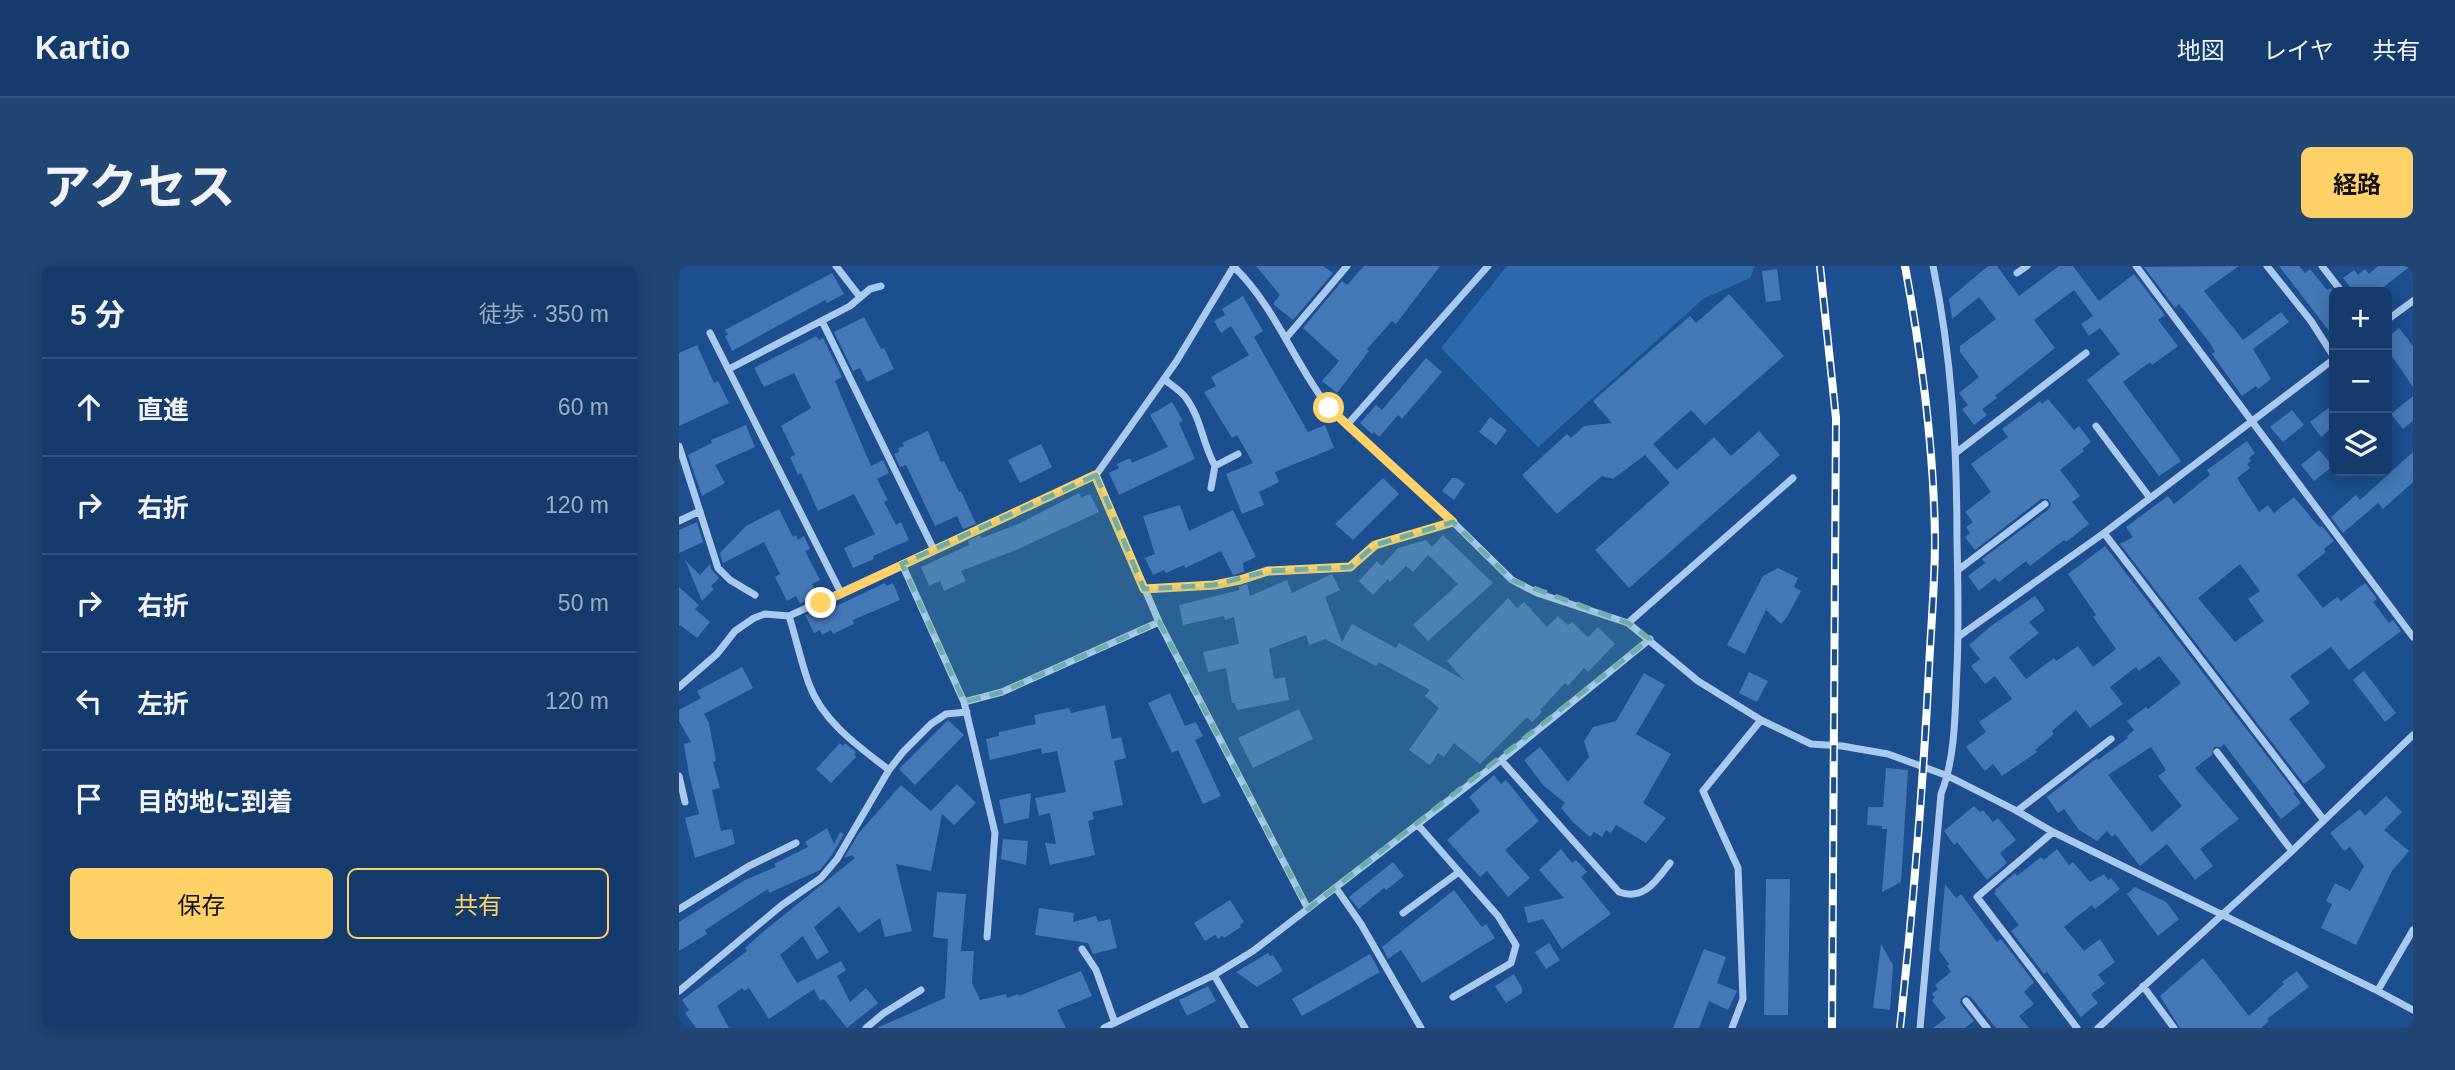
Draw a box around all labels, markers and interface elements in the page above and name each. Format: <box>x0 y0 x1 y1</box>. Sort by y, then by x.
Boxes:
text: Kartio <box>35 29 130 66</box>
text: 地図 <box>2177 37 2225 64</box>
text: レイヤ <box>2263 37 2334 64</box>
text: 共有 <box>2372 37 2420 64</box>
button: 経路 <box>2301 147 2413 218</box>
text: アクセス <box>42 160 236 214</box>
map controls <box>2329 287 2392 476</box>
button: + <box>2329 287 2392 350</box>
text: 5 分 <box>70 298 125 331</box>
text: 徒歩 · 350 m <box>479 301 609 327</box>
button: − <box>2329 350 2392 413</box>
icon: ahead <box>70 388 108 426</box>
route start <box>1313 392 1344 423</box>
text: 60 m <box>558 394 609 420</box>
text: 直進 <box>137 395 189 425</box>
button: layers <box>2329 413 2392 476</box>
icon: right <box>70 486 108 524</box>
text: 120 m <box>545 492 609 518</box>
text: 右折 <box>137 493 189 523</box>
icon: right <box>70 584 108 622</box>
route end <box>805 587 836 618</box>
text: 50 m <box>558 590 609 616</box>
text: 右折 <box>137 591 189 621</box>
icon: left <box>70 682 108 720</box>
text: 120 m <box>545 688 609 714</box>
text: 左折 <box>137 689 189 719</box>
icon: arrive <box>70 780 108 818</box>
text: 目的地に到着 <box>137 787 293 817</box>
button: 保存 <box>70 868 333 939</box>
button: 共有 <box>347 868 609 939</box>

